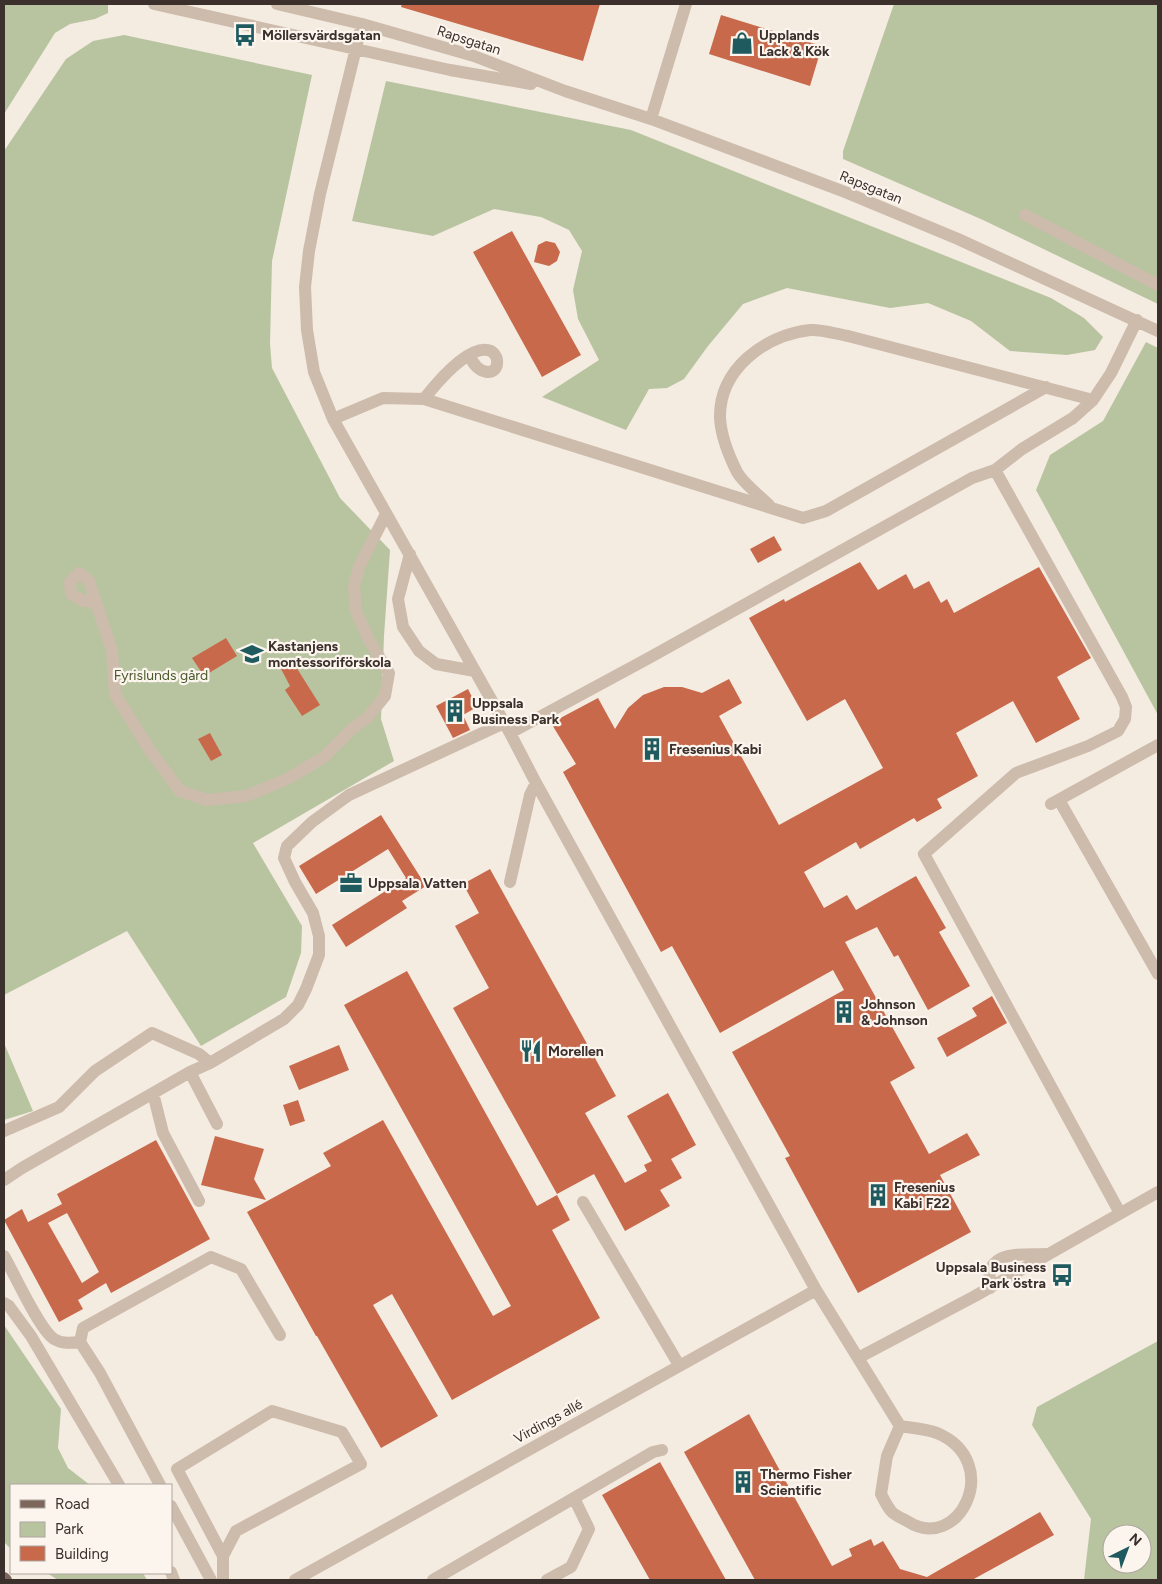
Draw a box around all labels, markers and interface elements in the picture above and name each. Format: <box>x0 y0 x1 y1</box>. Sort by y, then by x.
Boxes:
bus stop icon: Möllersvärdsgatan <box>232 22 258 48</box>
street label: Rapsgatan <box>435 22 503 59</box>
place label: Möllersvärdsgatan <box>262 27 381 44</box>
place label: Upplands Lack & Kök <box>759 27 830 60</box>
shop icon: Upplands Lack & Kök <box>729 30 755 56</box>
street label: Rapsgatan <box>837 167 905 208</box>
place label: Kastanjens montessoriförskola <box>268 638 391 671</box>
school or university icon: Kastanjens montessoriförskola <box>239 641 265 667</box>
park label: Fyrislunds gård <box>114 667 208 684</box>
place label: Uppsala Business Park <box>472 695 560 728</box>
building icon: Uppsala Business Park <box>442 698 468 724</box>
building icon: Fresenius Kabi <box>639 736 665 762</box>
place label: Fresenius Kabi <box>669 741 762 758</box>
office icon: Uppsala Vatten <box>338 870 364 896</box>
place label: Uppsala Vatten <box>368 875 467 892</box>
place label: Johnson & Johnson <box>861 996 928 1029</box>
building icon: Johnson & Johnson <box>831 999 857 1025</box>
restaurant icon: Morellen <box>518 1038 544 1064</box>
place label: Morellen <box>548 1043 604 1060</box>
place label: Fresenius Kabi F22 <box>894 1179 956 1212</box>
building icon: Fresenius Kabi F22 <box>865 1182 891 1208</box>
place label: Uppsala Business Park östra <box>936 1259 1046 1292</box>
bus stop icon: Uppsala Business Park östra <box>1049 1262 1075 1288</box>
street label: Virdings allé <box>511 1395 586 1447</box>
place label: Thermo Fisher Scientific <box>760 1466 853 1499</box>
building icon: Thermo Fisher Scientific <box>730 1469 756 1495</box>
legend <box>10 1484 172 1574</box>
text: Road <box>55 1495 90 1513</box>
text: Park <box>55 1520 84 1538</box>
north arrow <box>1102 1524 1152 1574</box>
text: N <box>1126 1530 1145 1550</box>
text: Building <box>55 1545 109 1563</box>

